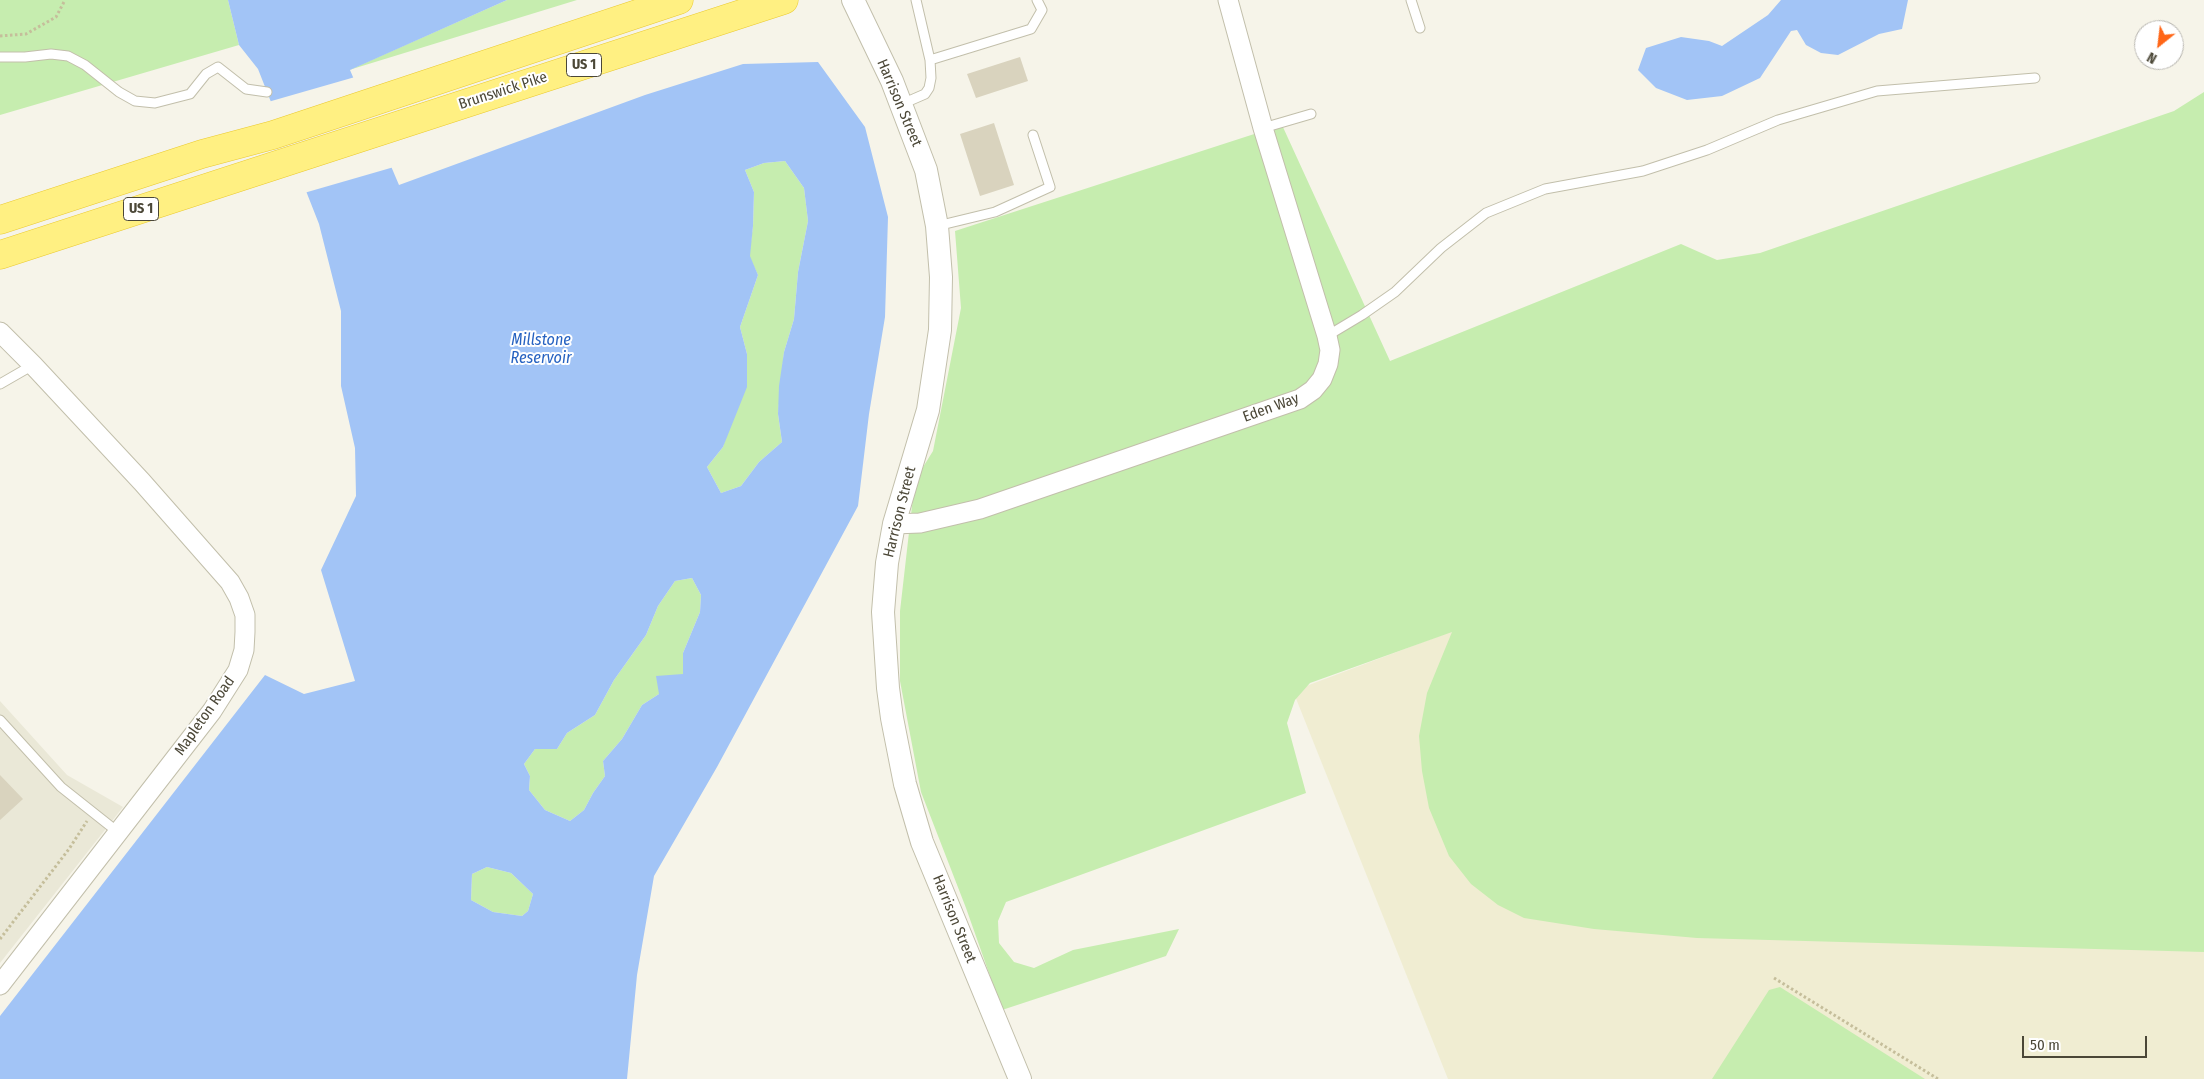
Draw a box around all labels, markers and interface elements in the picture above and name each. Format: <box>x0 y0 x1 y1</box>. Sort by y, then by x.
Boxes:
north arrow <box>2134 20 2184 70</box>
text: N <box>2144 48 2160 67</box>
road number: US 1 <box>566 54 602 76</box>
street label: Harrison Street <box>872 57 926 149</box>
street label: Brunswick Pike <box>457 68 549 114</box>
road number: US 1 <box>124 198 158 220</box>
water label: Millstone Reservoir <box>511 331 571 369</box>
street label: Eden Way <box>1241 390 1301 426</box>
street label: Harrison Street <box>880 465 920 559</box>
street label: Mapleton Road <box>171 673 239 759</box>
street label: Harrison Street <box>928 872 980 966</box>
scale bar <box>2024 1026 2149 1058</box>
text: 50 m <box>2030 1036 2060 1054</box>

